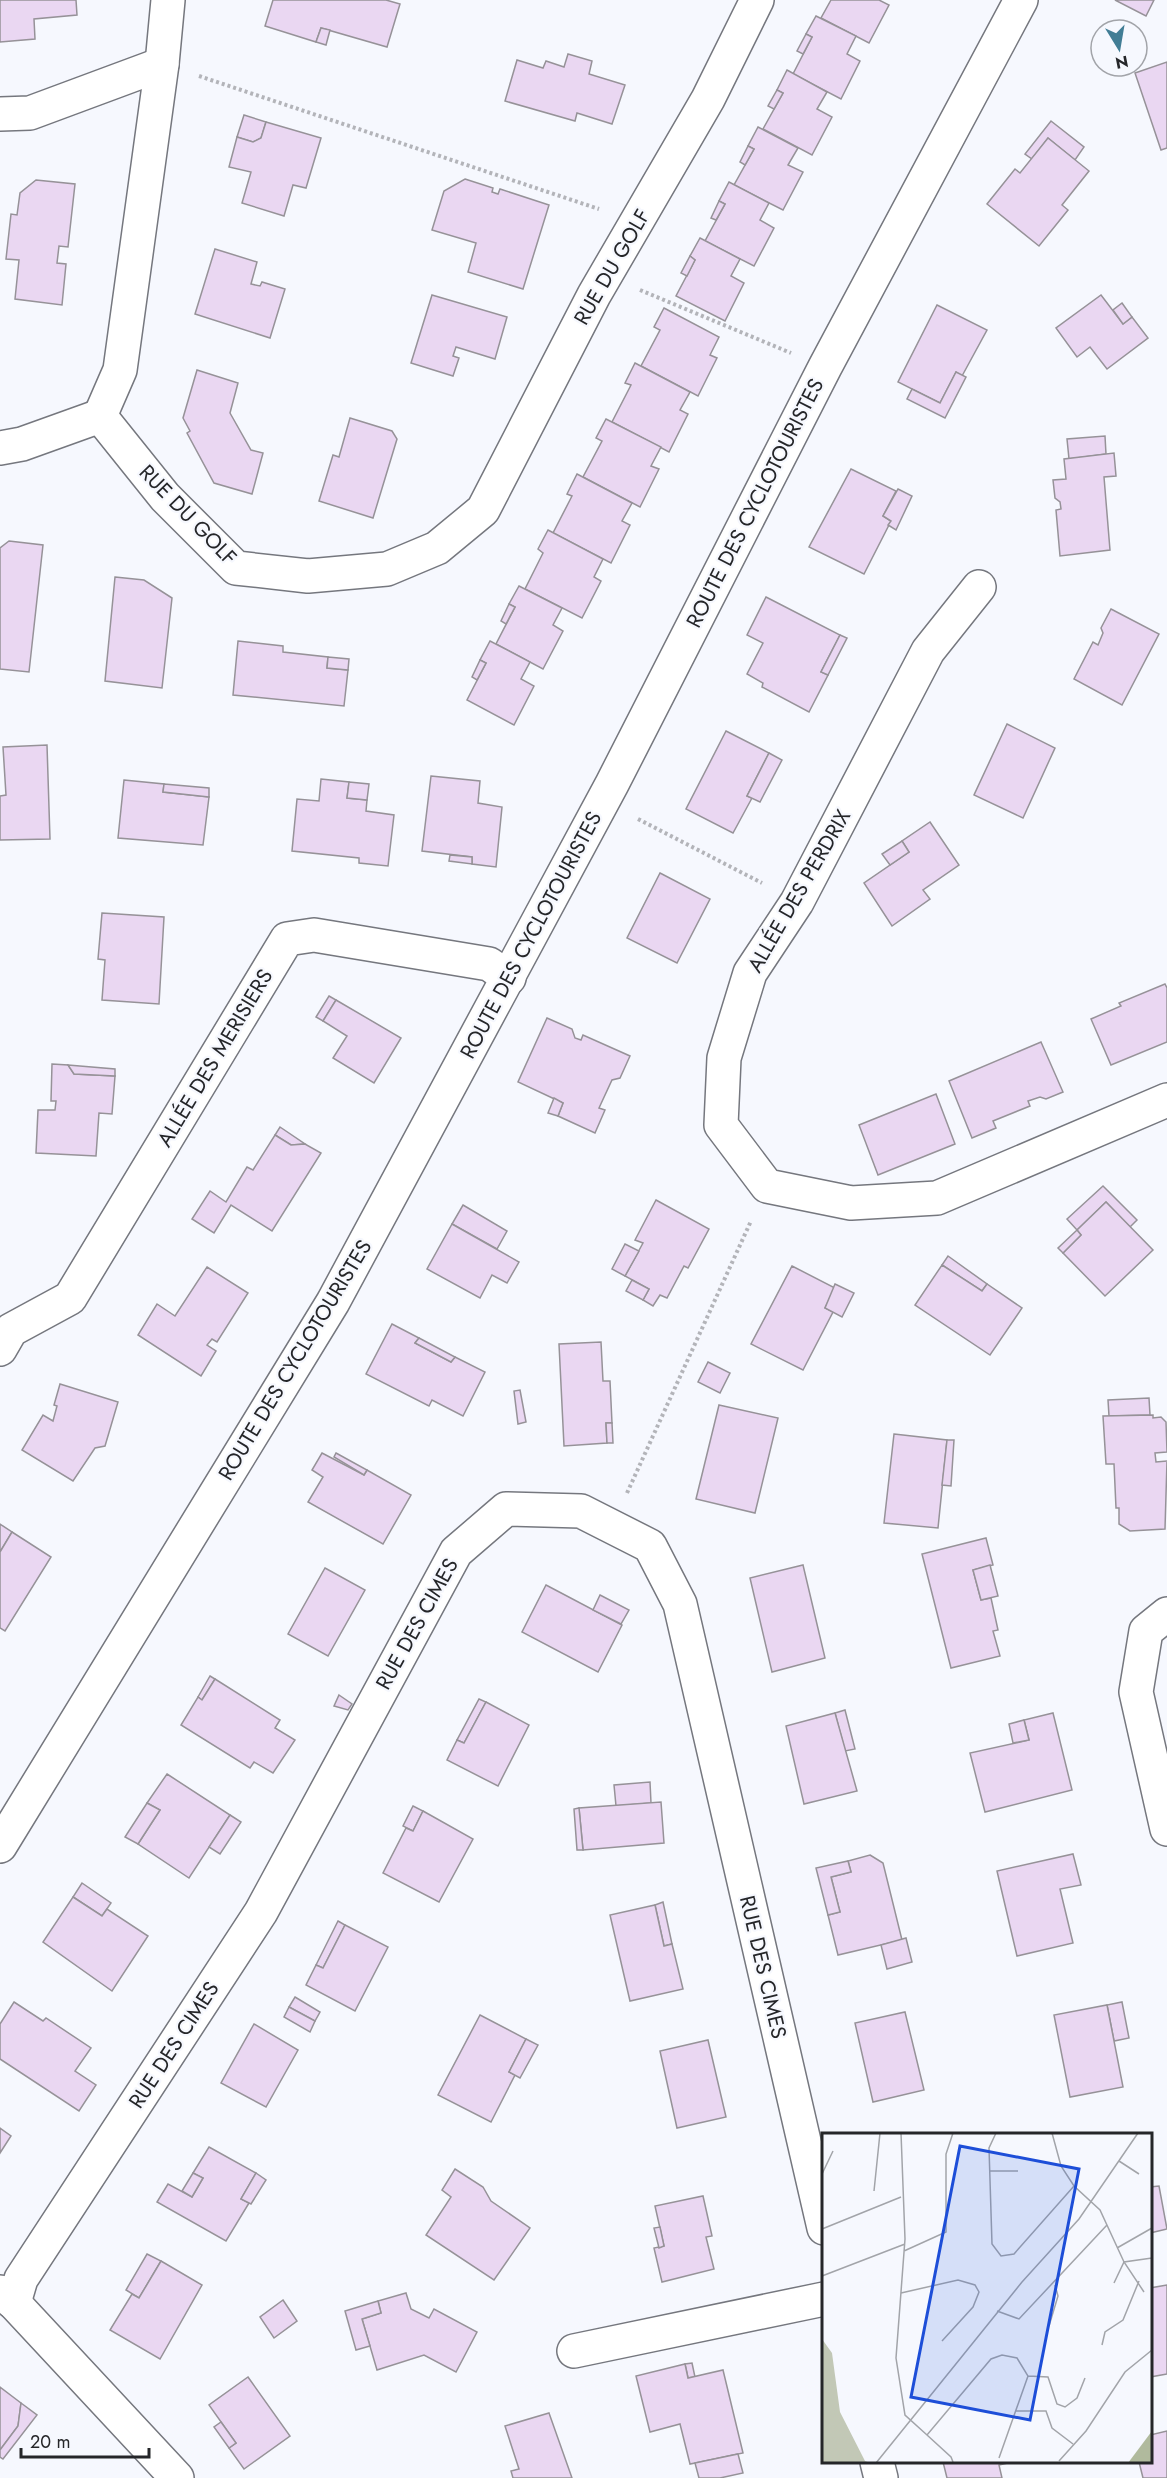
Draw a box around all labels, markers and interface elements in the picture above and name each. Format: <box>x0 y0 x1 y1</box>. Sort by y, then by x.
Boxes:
north arrow <box>1089 18 1149 78</box>
text: N <box>1113 50 1130 75</box>
street label: RUE DU GOLF <box>567 204 657 330</box>
street label: ROUTE DES CYCLOTOURISTES <box>679 373 831 633</box>
street label: RUE DU GOLF <box>132 458 244 572</box>
street label: ALLÉE DES PERDRIX <box>740 804 858 978</box>
street label: ROUTE DES CYCLOTOURISTES <box>453 806 609 1064</box>
street label: ALLÉE DES MERISIERS <box>150 963 280 1153</box>
street label: ROUTE DES CYCLOTOURISTES <box>211 1234 379 1486</box>
street label: RUE DES CIMES <box>368 1553 466 1695</box>
street label: RUE DES CIMES <box>732 1892 794 2042</box>
street label: RUE DES CIMES <box>122 1976 226 2114</box>
inset map <box>822 2133 1152 2463</box>
scale bar <box>21 2421 148 2459</box>
text: 20 m <box>30 2429 70 2455</box>

